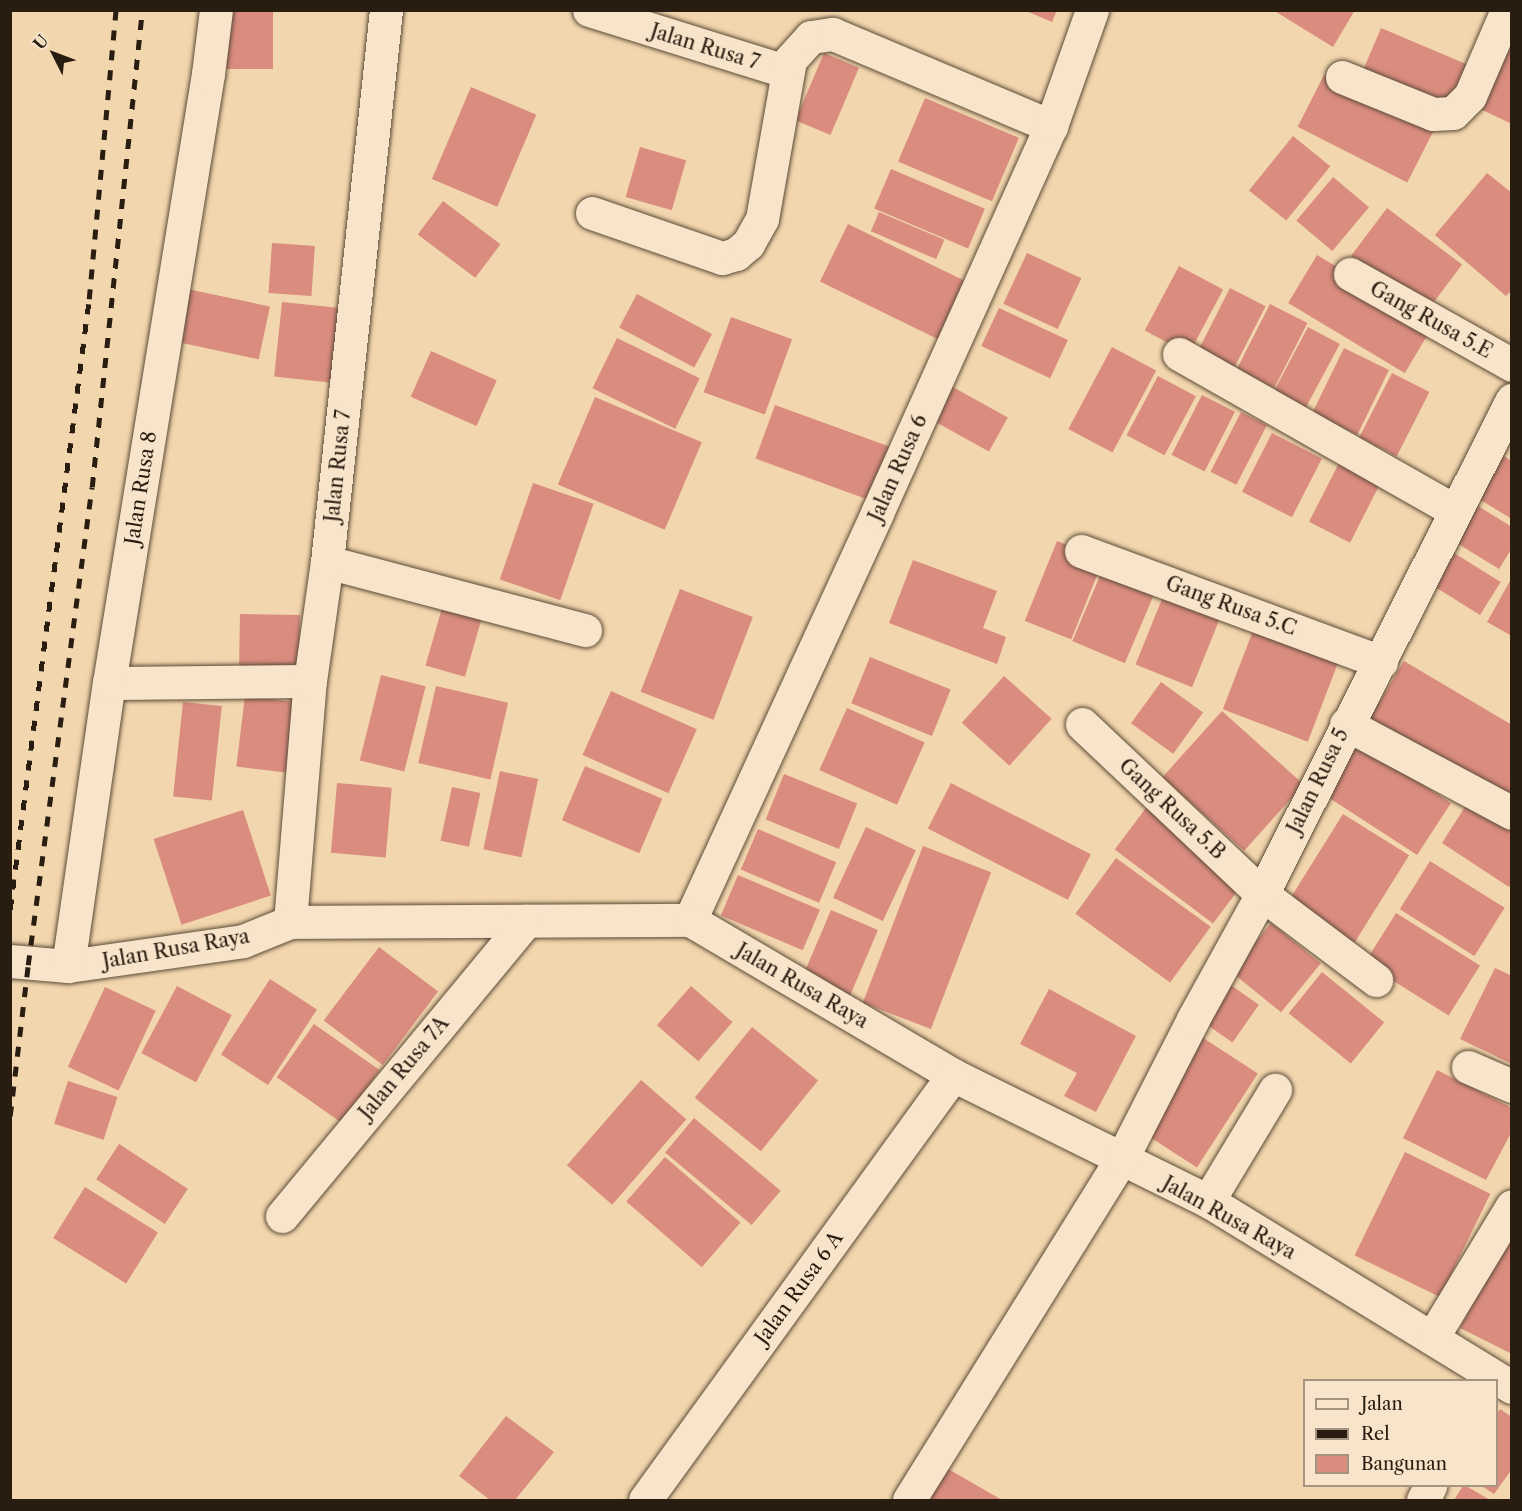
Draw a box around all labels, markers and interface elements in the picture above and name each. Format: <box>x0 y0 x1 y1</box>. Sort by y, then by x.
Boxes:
street label: Jalan Rusa 7 <box>647 19 763 75</box>
north arrow <box>24 24 84 84</box>
text: U <box>29 30 52 53</box>
street label: Gang Rusa 5.E <box>1366 276 1496 364</box>
street label: Jalan Rusa 7 <box>320 409 356 523</box>
street label: Jalan Rusa 6 <box>864 411 932 525</box>
street label: Jalan Rusa 8 <box>120 429 162 547</box>
street label: Gang Rusa 5.C <box>1162 571 1300 641</box>
street label: Jalan Rusa 5 <box>1282 724 1354 838</box>
street label: Gang Rusa 5.B <box>1114 754 1230 864</box>
street label: Jalan Rusa Raya <box>101 924 251 974</box>
street label: Jalan Rusa Raya <box>731 938 873 1034</box>
street label: Jalan Rusa 7A <box>354 1012 454 1124</box>
street label: Jalan Rusa Raya <box>1158 1171 1300 1265</box>
street label: Jalan Rusa 6 A <box>750 1226 848 1350</box>
legend <box>1303 1379 1498 1487</box>
text: Jalan <box>1361 1393 1403 1415</box>
text: Rel <box>1361 1423 1390 1445</box>
text: Bangunan <box>1361 1453 1447 1475</box>

